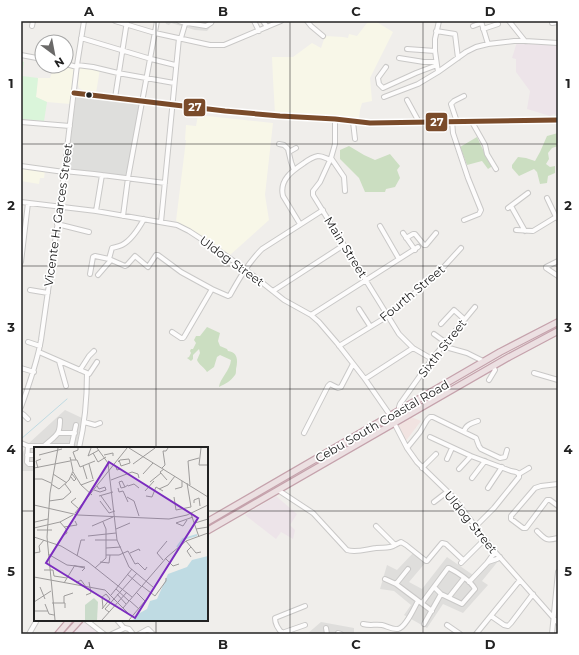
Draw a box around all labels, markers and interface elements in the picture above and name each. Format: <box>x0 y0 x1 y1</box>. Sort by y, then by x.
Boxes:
text: A <box>83 3 95 19</box>
text: B <box>218 3 228 19</box>
text: C <box>351 3 361 19</box>
text: D <box>485 3 496 19</box>
north arrow <box>34 34 74 74</box>
text: N <box>52 54 67 71</box>
text: 1 <box>8 75 14 91</box>
text: 1 <box>565 75 571 91</box>
unlabelled marker <box>84 90 94 100</box>
line badge: 27 <box>183 98 206 117</box>
text: 27 <box>188 100 202 114</box>
line badge: 27 <box>425 112 448 132</box>
text: 27 <box>430 115 444 129</box>
street label: Vicente H. Garces Street <box>41 142 75 287</box>
text: 2 <box>7 197 15 213</box>
text: 2 <box>564 197 572 213</box>
street label: Main Street <box>321 214 371 280</box>
street label: Uldog Street <box>197 233 267 289</box>
street label: Fourth Street <box>376 261 448 325</box>
street label: Sixth Street <box>415 316 469 380</box>
text: 3 <box>6 319 15 335</box>
text: 3 <box>563 319 572 335</box>
street label: Cebu South Coastal Road <box>312 376 452 466</box>
text: 4 <box>7 441 16 457</box>
text: 4 <box>564 441 573 457</box>
inset map <box>34 447 208 621</box>
street label: Uldog Street <box>441 488 501 556</box>
text: 5 <box>7 563 15 579</box>
text: 5 <box>564 563 572 579</box>
text: A <box>83 636 95 652</box>
text: B <box>218 636 228 652</box>
text: C <box>351 636 361 652</box>
text: D <box>485 636 496 652</box>

